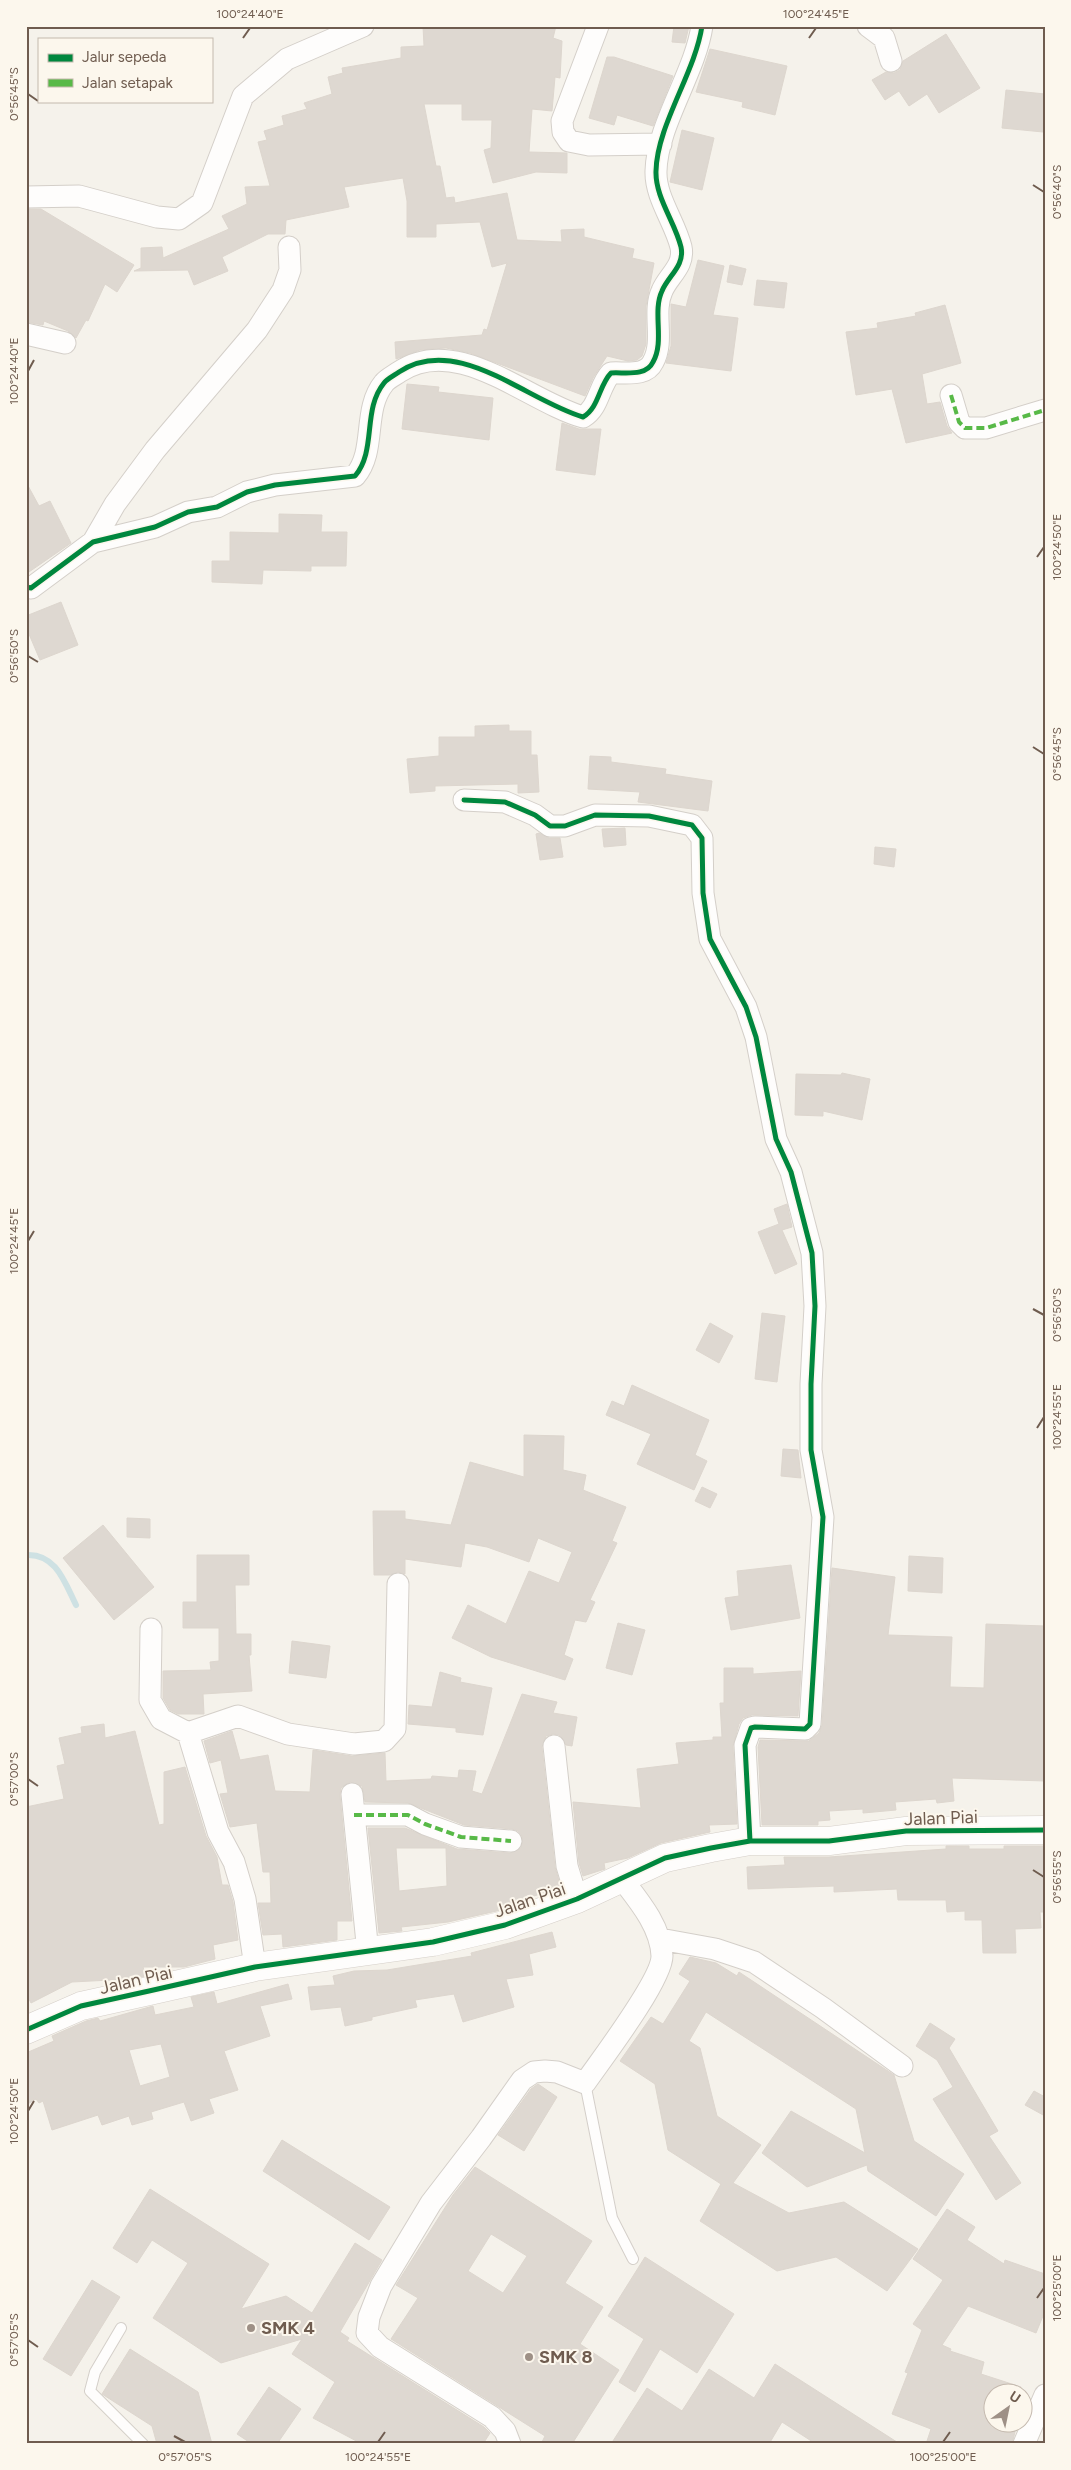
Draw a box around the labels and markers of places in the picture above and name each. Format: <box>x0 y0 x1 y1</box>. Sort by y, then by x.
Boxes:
place label: SMK 4 <box>261 2317 315 2339</box>
marker: SMK 4 <box>245 2322 257 2334</box>
place label: SMK 8 <box>539 2346 593 2368</box>
marker: SMK 8 <box>523 2351 535 2363</box>

